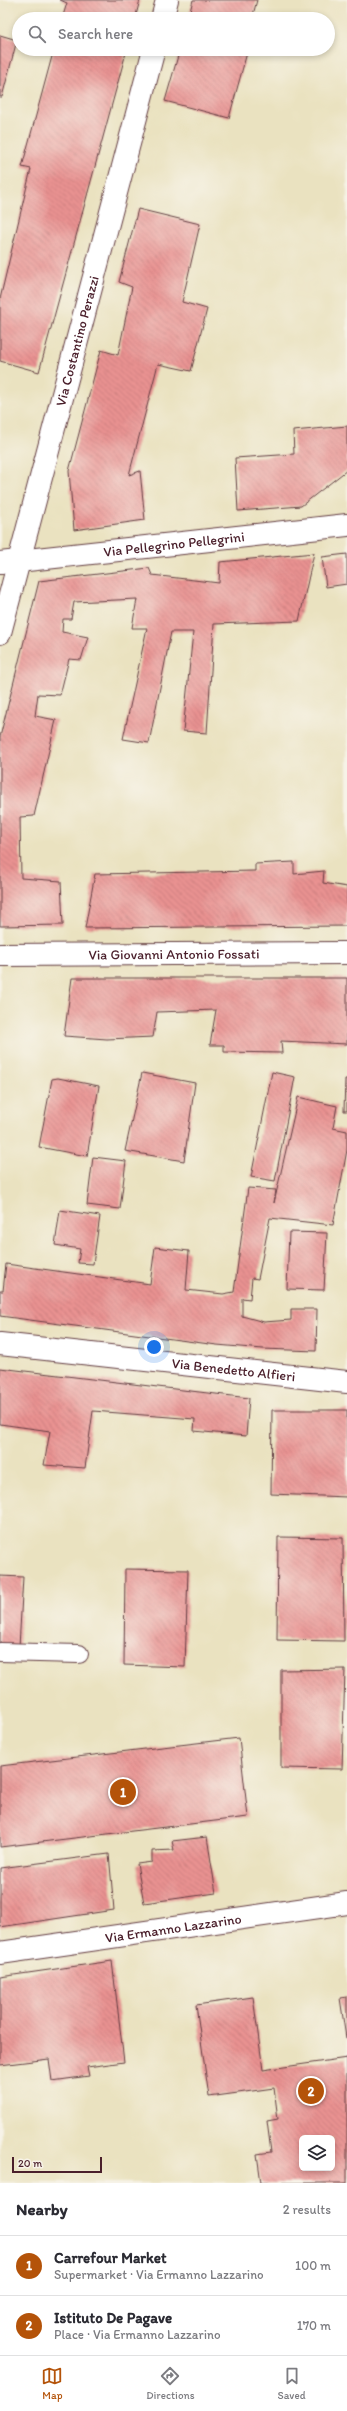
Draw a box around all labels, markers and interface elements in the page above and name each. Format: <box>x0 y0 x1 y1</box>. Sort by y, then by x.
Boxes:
search box <box>12 12 335 56</box>
icon: search <box>26 23 48 45</box>
text: Search here <box>58 25 133 43</box>
street label: Via Costantino Perazzi <box>52 274 103 408</box>
street label: Via Pellegrino Pellegrini <box>103 528 246 561</box>
street label: Via Giovanni Antonio Fossati <box>88 946 260 963</box>
your location <box>144 1337 164 1357</box>
street label: Via Benedetto Alfieri <box>171 1355 296 1385</box>
pin: 1 <box>110 1777 136 1807</box>
street label: Via Ermanno Lazzarino <box>104 1910 243 1947</box>
pin: 2 <box>298 2076 324 2106</box>
map controls <box>299 2135 335 2171</box>
button: layers <box>299 2135 335 2171</box>
scale bar <box>12 2155 102 2174</box>
text: 20 m <box>18 2157 42 2170</box>
text: Nearby <box>16 2199 68 2219</box>
text: 2 results <box>283 2202 331 2217</box>
text: Carrefour Market <box>54 2249 167 2267</box>
text: 1 <box>26 2258 32 2273</box>
text: 100 m <box>295 2258 331 2273</box>
text: Supermarket · Via Ermanno Lazzarino <box>54 2267 264 2282</box>
text: Istituto De Pagave <box>54 2309 172 2327</box>
text: 2 <box>26 2318 32 2333</box>
text: 170 m <box>297 2318 331 2333</box>
text: Place · Via Ermanno Lazzarino <box>54 2327 221 2342</box>
tab: Map <box>41 2365 63 2402</box>
tab: Directions <box>146 2365 195 2402</box>
tab: Saved <box>277 2365 306 2402</box>

